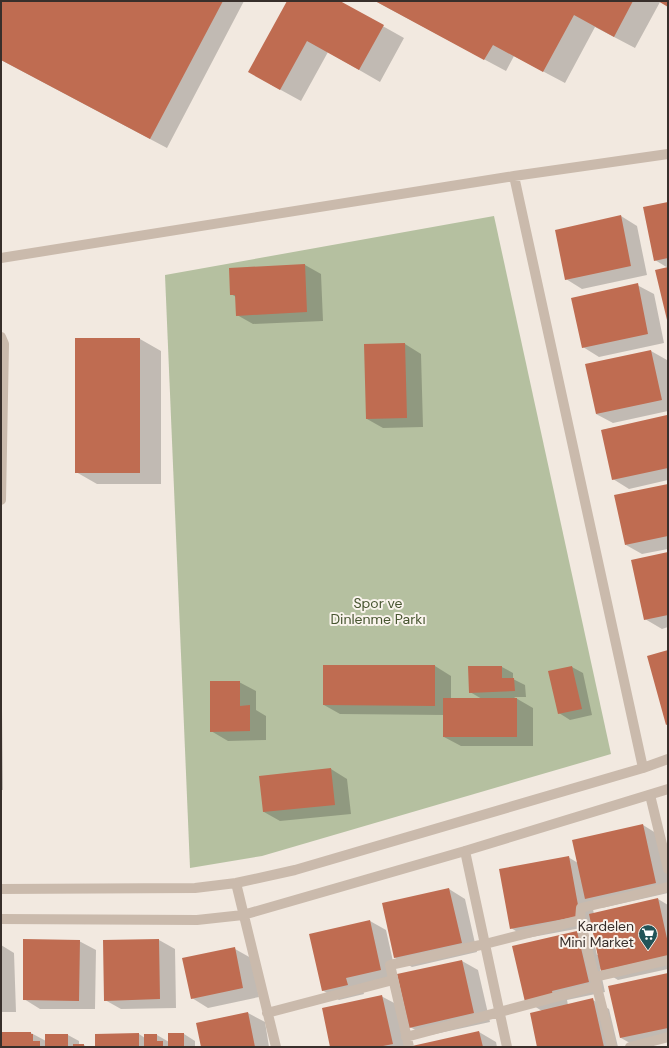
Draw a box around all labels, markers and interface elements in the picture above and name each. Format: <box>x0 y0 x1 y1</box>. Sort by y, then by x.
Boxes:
park label: Spor ve Dinlenme Parkı <box>330 594 426 628</box>
place label: Kardelen Mini Market <box>559 917 634 951</box>
supermarket icon: Kardelen Mini Market <box>637 923 659 951</box>

